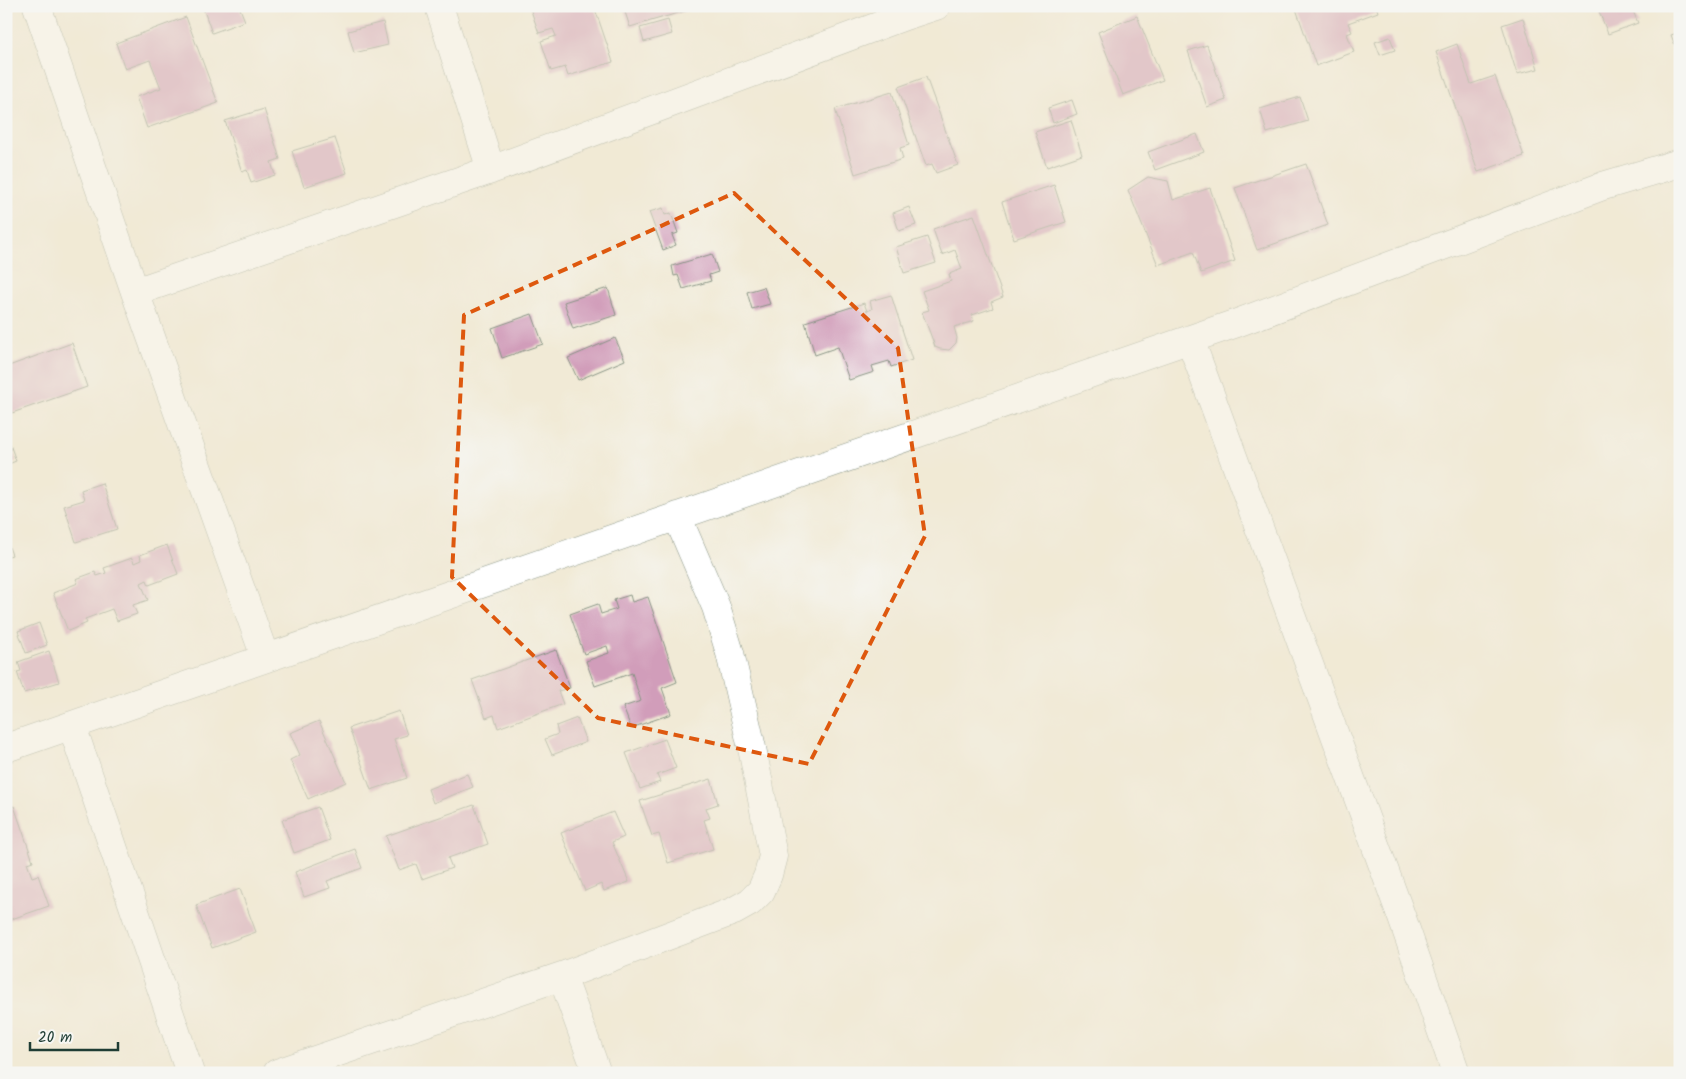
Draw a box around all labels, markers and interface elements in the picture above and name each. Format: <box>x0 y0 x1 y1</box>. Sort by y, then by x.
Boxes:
scale bar <box>30 1019 118 1051</box>
text: 20 m <box>38 1026 72 1050</box>

